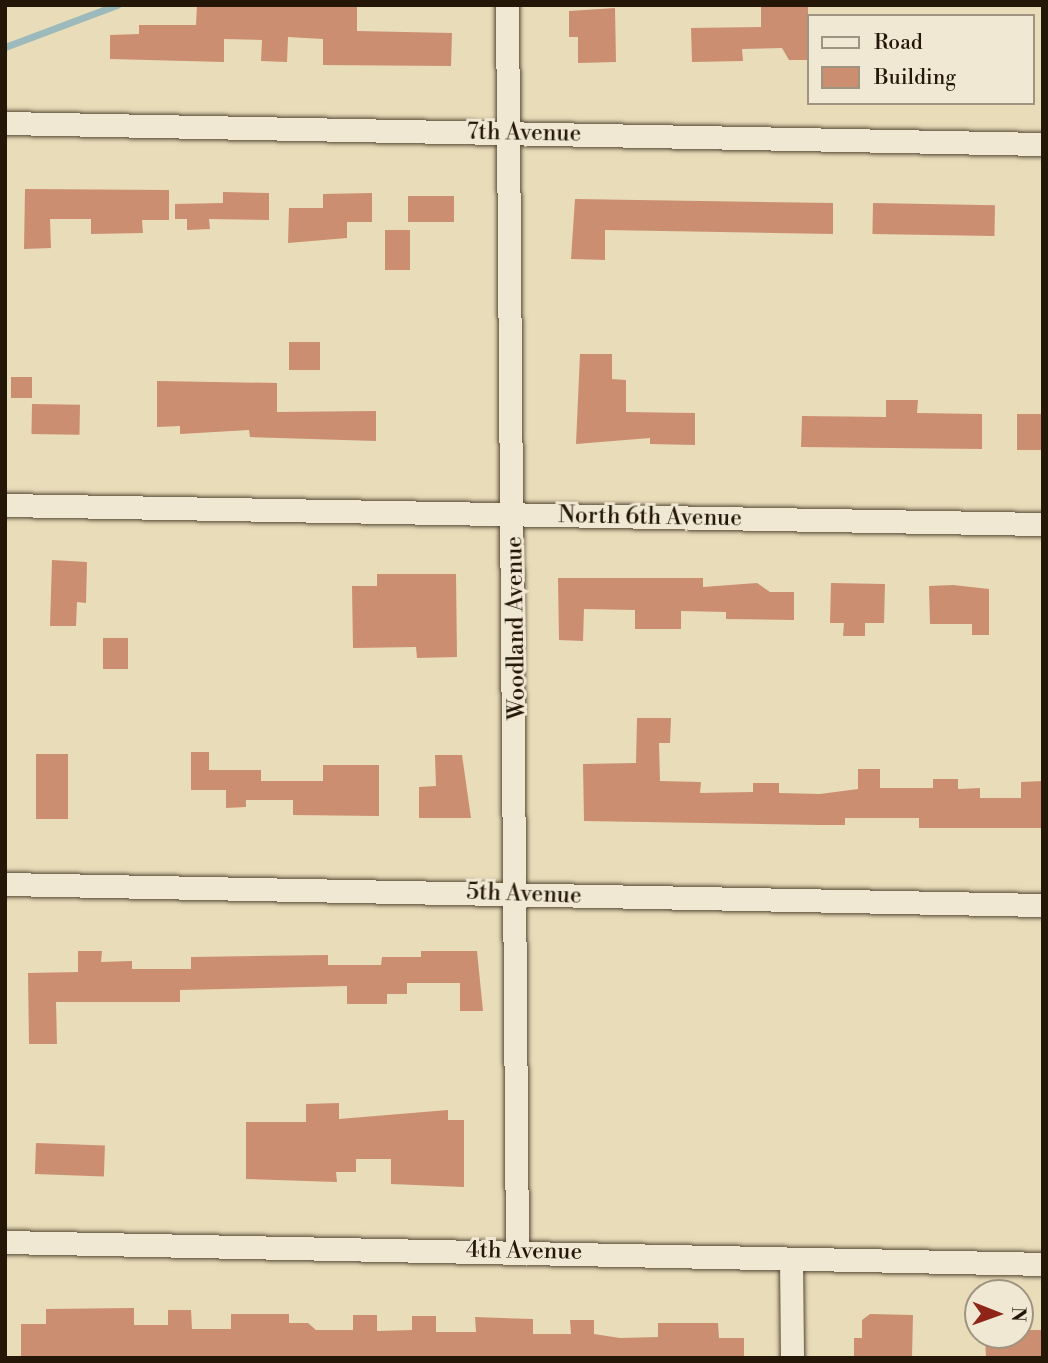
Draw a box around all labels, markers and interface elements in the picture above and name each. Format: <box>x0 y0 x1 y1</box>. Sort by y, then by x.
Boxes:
legend <box>806 14 1034 105</box>
text: Road <box>874 30 923 56</box>
text: Building <box>874 65 956 91</box>
street label: 7th Avenue <box>467 118 581 148</box>
street label: North 6th Avenue <box>558 502 742 532</box>
street label: Woodland Avenue <box>501 536 531 720</box>
street label: 5th Avenue <box>466 878 582 910</box>
street label: 4th Avenue <box>466 1236 582 1266</box>
north arrow <box>964 1279 1034 1349</box>
text: N <box>1006 1307 1030 1322</box>

